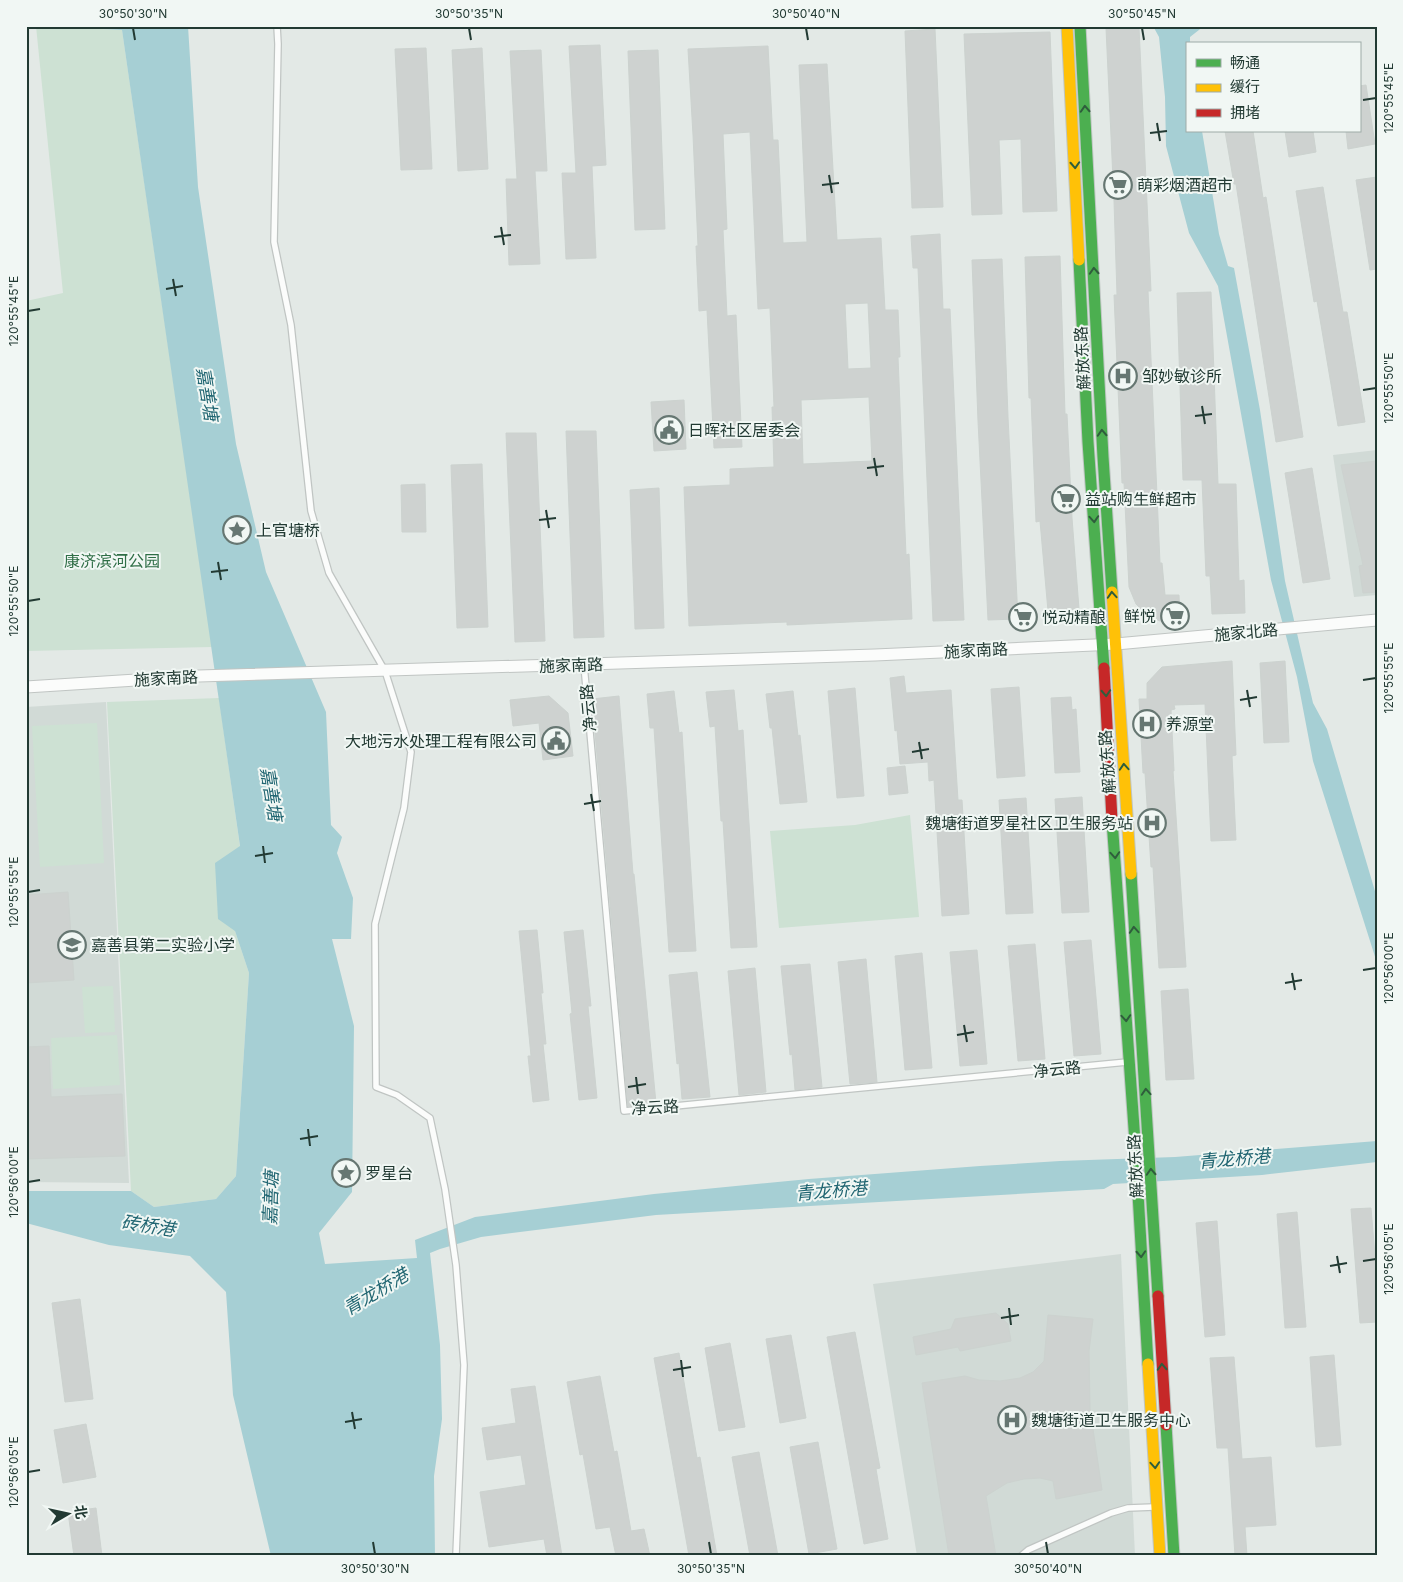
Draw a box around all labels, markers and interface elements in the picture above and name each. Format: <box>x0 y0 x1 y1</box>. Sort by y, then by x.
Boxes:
text: 30°50'30"N <box>99 6 167 21</box>
text: 30°50'35"N <box>435 6 503 21</box>
text: 30°50'40"N <box>772 6 840 21</box>
text: 30°50'45"N <box>1108 6 1176 21</box>
legend <box>1186 42 1360 132</box>
text: 畅通 <box>1230 53 1260 72</box>
text: 120°55'45"E <box>1381 63 1396 133</box>
text: 缓行 <box>1230 77 1260 96</box>
text: 拥堵 <box>1230 103 1260 122</box>
one-way arrow <box>1079 104 1090 112</box>
one-way arrow <box>1069 161 1080 169</box>
supermarket icon: 萌彩烟酒超市 <box>1103 170 1133 200</box>
place label: 萌彩烟酒超市 <box>1137 175 1233 195</box>
one-way arrow <box>1088 267 1099 275</box>
text: 120°55'45"E <box>6 276 21 346</box>
street label: 解放东路 <box>1070 326 1094 390</box>
text: 120°55'50"E <box>1381 352 1396 424</box>
hospital icon: 邹妙敏诊所 <box>1108 361 1138 391</box>
water label: 嘉善塘 <box>193 366 223 425</box>
place label: 邹妙敏诊所 <box>1142 366 1222 386</box>
public building icon: 日晖社区居委会 <box>654 415 684 445</box>
place label: 日晖社区居委会 <box>688 420 800 440</box>
one-way arrow <box>1096 429 1107 437</box>
supermarket icon: 益站购生鲜超市 <box>1051 484 1081 514</box>
place label: 益站购生鲜超市 <box>1085 489 1197 509</box>
place icon: 上官塘桥 <box>222 515 252 545</box>
one-way arrow <box>1088 516 1099 524</box>
place label: 上官塘桥 <box>256 520 320 540</box>
park label: 康济滨河公园 <box>64 551 160 571</box>
text: 120°55'50"E <box>6 565 21 637</box>
one-way arrow <box>1107 591 1118 599</box>
supermarket icon: 鲜悦 <box>1160 601 1190 631</box>
supermarket icon: 悦动精酿 <box>1008 602 1038 632</box>
place label: 鲜悦 <box>1124 606 1156 626</box>
place label: 悦动精酿 <box>1042 607 1106 627</box>
street label: 施家北路 <box>1213 619 1279 645</box>
street label: 施家南路 <box>944 638 1008 662</box>
text: 120°55'55"E <box>1381 643 1396 713</box>
street label: 施家南路 <box>539 654 603 676</box>
street label: 施家南路 <box>134 666 198 690</box>
street label: 净云路 <box>576 683 600 733</box>
one-way arrow <box>1100 689 1111 697</box>
hospital icon: 养源堂 <box>1132 709 1162 739</box>
place label: 养源堂 <box>1166 714 1214 734</box>
public building icon: 大地污水处理工程有限公司 <box>541 726 571 756</box>
street label: 解放东路 <box>1095 729 1119 795</box>
place label: 大地污水处理工程有限公司 <box>345 731 537 751</box>
one-way arrow <box>1118 763 1129 771</box>
water label: 嘉善塘 <box>257 766 287 825</box>
hospital icon: 魏塘街道罗星社区卫生服务站 <box>1137 808 1167 838</box>
place label: 魏塘街道罗星社区卫生服务站 <box>925 813 1133 833</box>
one-way arrow <box>1109 852 1120 860</box>
text: 120°55'55"E <box>6 857 21 927</box>
one-way arrow <box>1129 925 1140 933</box>
school or university icon: 嘉善县第二实验小学 <box>57 930 87 960</box>
text: 120°56'00"E <box>1381 932 1396 1004</box>
place label: 嘉善县第二实验小学 <box>91 935 235 955</box>
one-way arrow <box>1121 1014 1132 1022</box>
street label: 净云路 <box>1032 1057 1082 1081</box>
one-way arrow <box>1141 1087 1152 1095</box>
street label: 净云路 <box>631 1096 679 1118</box>
street label: 解放东路 <box>1123 1134 1147 1198</box>
water label: 青龙桥港 <box>1197 1145 1274 1172</box>
text: 120°56'00"E <box>6 1146 21 1218</box>
place icon: 罗星台 <box>331 1158 361 1188</box>
place label: 罗星台 <box>365 1163 413 1183</box>
water label: 嘉善塘 <box>259 1168 282 1225</box>
one-way arrow <box>1146 1168 1157 1176</box>
water label: 青龙桥港 <box>794 1177 871 1204</box>
water label: 砖桥港 <box>120 1211 179 1241</box>
text: 120°56'05"E <box>1381 1223 1396 1295</box>
one-way arrow <box>1136 1250 1147 1258</box>
water label: 青龙桥港 <box>339 1262 415 1319</box>
one-way arrow <box>1157 1363 1168 1371</box>
hospital icon: 魏塘街道卫生服务中心 <box>997 1405 1027 1435</box>
place label: 魏塘街道卫生服务中心 <box>1031 1410 1191 1430</box>
text: 120°56'05"E <box>6 1436 21 1508</box>
one-way arrow <box>1149 1462 1160 1470</box>
north arrow <box>42 1490 92 1540</box>
text: 北 <box>72 1504 91 1520</box>
text: 30°50'30"N <box>341 1561 409 1576</box>
text: 30°50'35"N <box>677 1561 745 1576</box>
text: 30°50'40"N <box>1014 1561 1082 1576</box>

